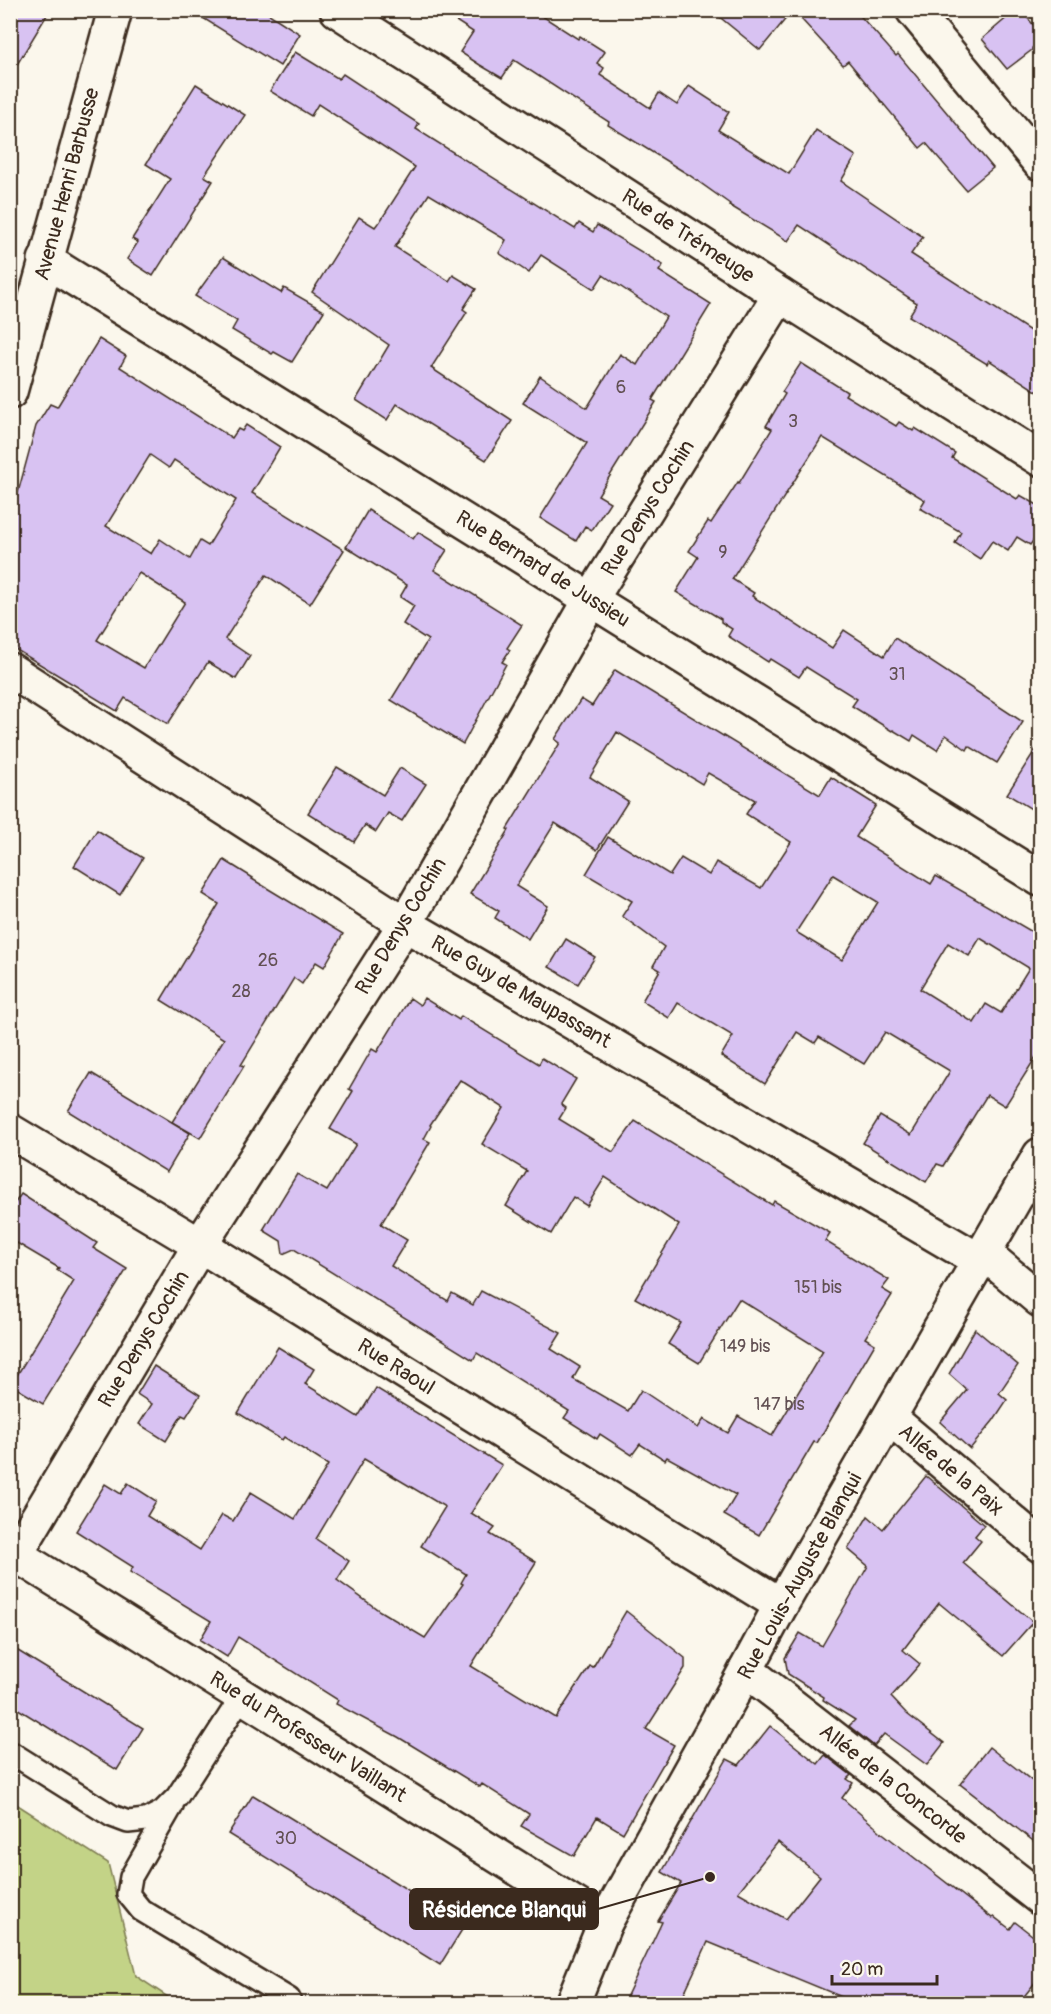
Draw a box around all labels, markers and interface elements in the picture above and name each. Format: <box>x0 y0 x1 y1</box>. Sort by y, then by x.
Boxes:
street label: Avenue Henri Barbusse <box>28 84 106 283</box>
street label: Rue de Trémeuge <box>616 183 760 289</box>
house number: 6 <box>616 376 626 399</box>
house number: 3 <box>788 410 798 433</box>
street label: Rue Denys Cochin <box>595 435 701 581</box>
street label: Rue Bernard de Jussieu <box>451 504 635 634</box>
house number: 9 <box>718 541 728 564</box>
house number: 31 <box>888 663 906 686</box>
street label: Rue Denys Cochin <box>349 852 453 1000</box>
street label: Rue Guy de Maupassant <box>426 929 616 1055</box>
house number: 26 <box>258 949 278 972</box>
house number: 28 <box>231 980 251 1003</box>
street label: Rue Denys Cochin <box>92 1265 196 1413</box>
house number: 151 bis <box>794 1276 842 1299</box>
street label: Rue Raoul <box>352 1333 440 1401</box>
house number: 149 bis <box>720 1335 770 1358</box>
house number: 147 bis <box>754 1393 805 1416</box>
street label: Allée de la Paix <box>893 1418 1009 1522</box>
street label: Rue Louis-Auguste Blanqui <box>732 1467 868 1684</box>
street label: Rue du Professeur Vaillant <box>204 1665 412 1809</box>
street label: Allée de la Concorde <box>814 1718 973 1851</box>
house number: 30 <box>275 1827 297 1850</box>
callout: Résidence Blanqui <box>410 1889 598 1929</box>
text: Résidence Blanqui <box>422 1896 586 1924</box>
scale bar <box>832 1948 937 1986</box>
text: 20 m <box>841 1958 883 1981</box>

